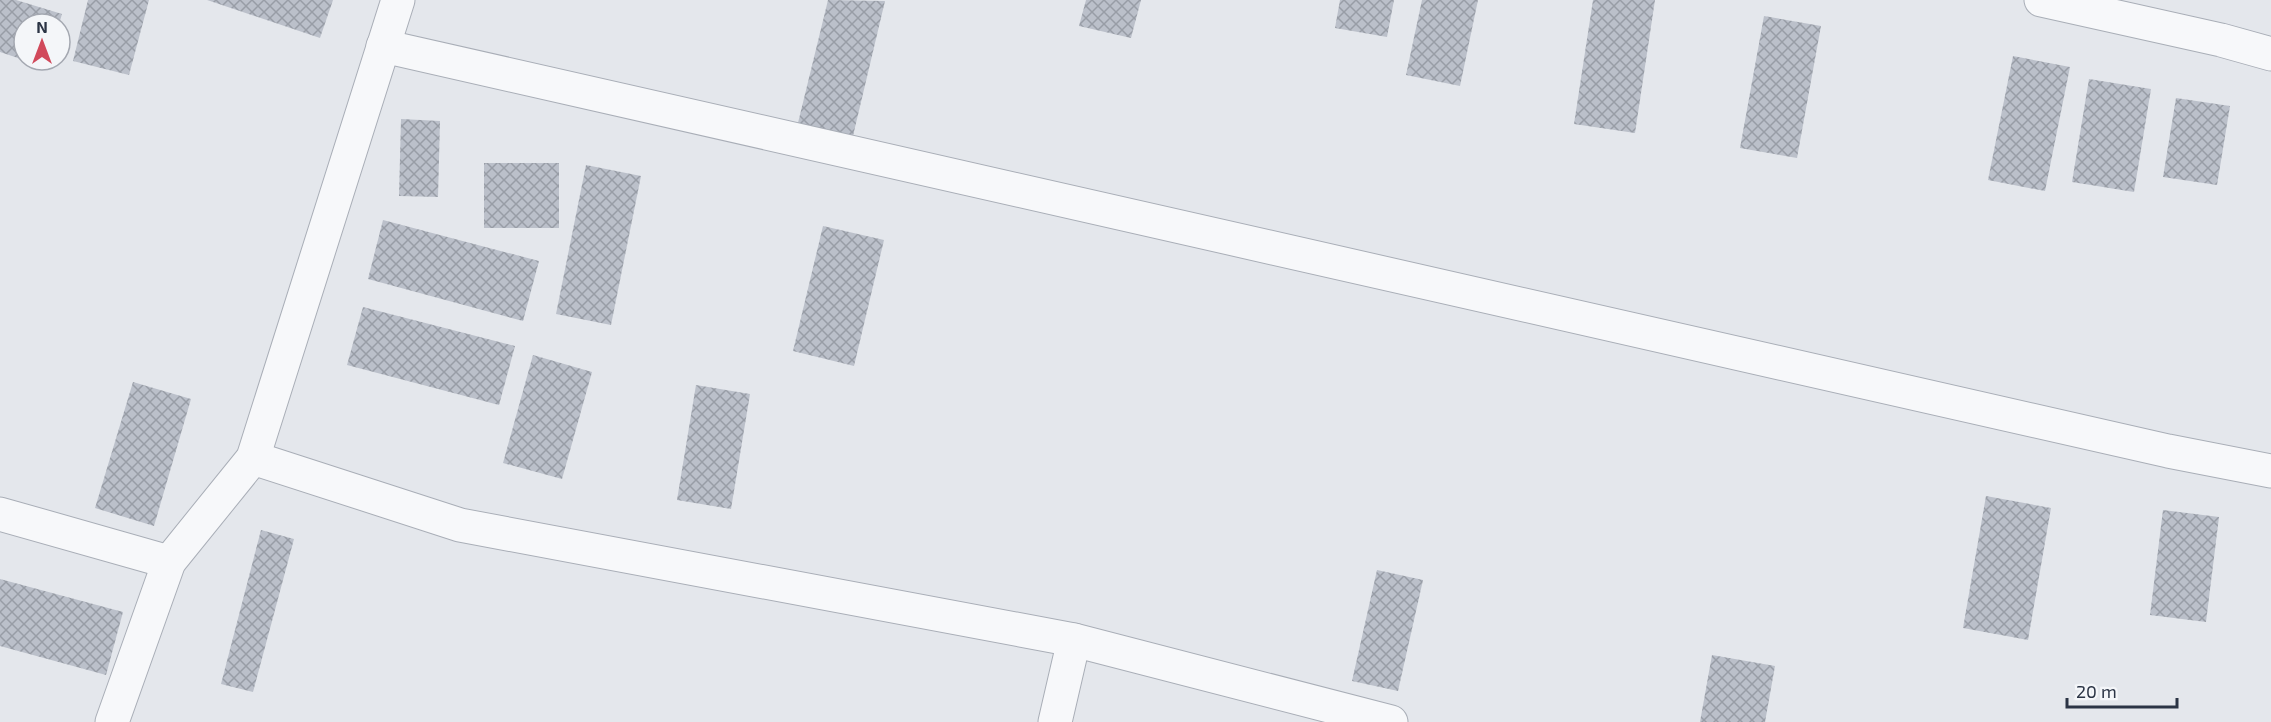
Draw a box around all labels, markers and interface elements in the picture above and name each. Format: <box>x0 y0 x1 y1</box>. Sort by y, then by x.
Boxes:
north arrow <box>12 12 72 72</box>
text: N <box>36 17 48 36</box>
scale bar <box>2067 671 2176 709</box>
text: 20 m <box>2076 680 2117 702</box>

